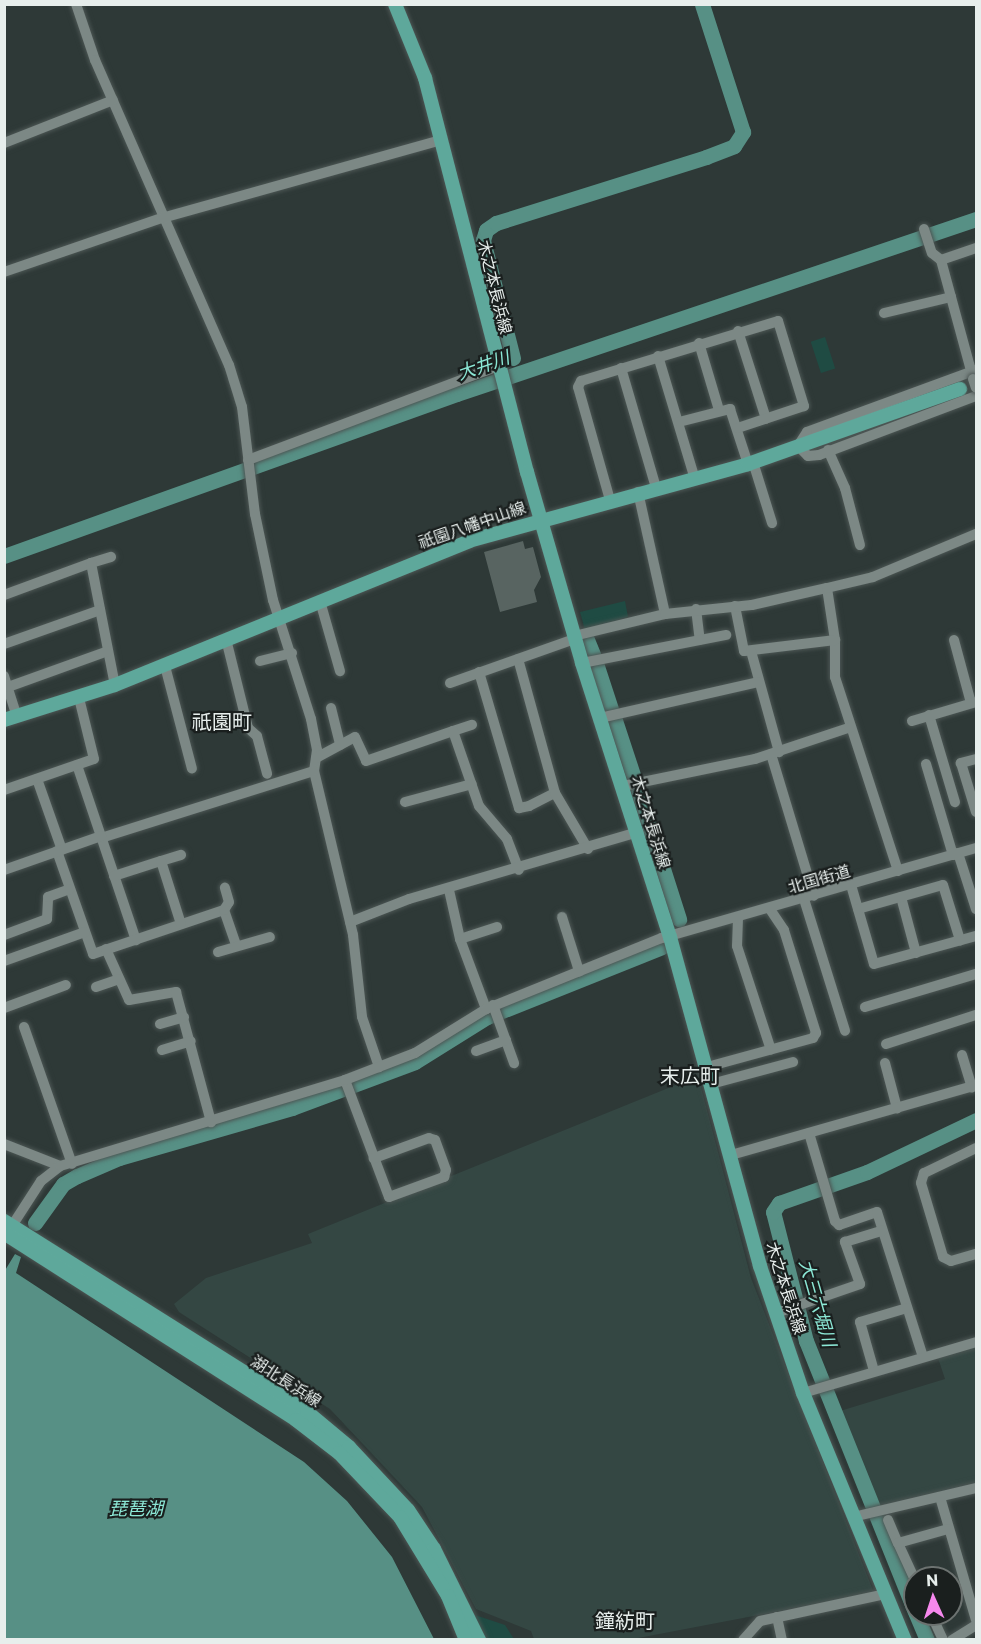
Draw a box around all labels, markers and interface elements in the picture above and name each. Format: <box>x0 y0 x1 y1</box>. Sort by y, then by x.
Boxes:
street label: 木之本長浜線 <box>474 238 516 336</box>
water label: 大井川 <box>454 346 512 384</box>
street label: 祇園八幡中山線 <box>416 498 528 552</box>
district label: 祇園町 <box>192 709 252 733</box>
street label: 木之本長浜線 <box>628 773 674 871</box>
street label: 北国街道 <box>786 861 852 897</box>
district label: 末広町 <box>660 1063 720 1087</box>
street label: 木之本長浜線 <box>762 1239 810 1337</box>
water label: 大三六堀川 <box>795 1257 841 1349</box>
street label: 湖北長浜線 <box>247 1351 325 1411</box>
water label: 琵琶湖 <box>109 1497 163 1519</box>
north arrow <box>903 1566 963 1626</box>
text: N <box>926 1570 939 1589</box>
district label: 鐘紡町 <box>595 1608 655 1632</box>

